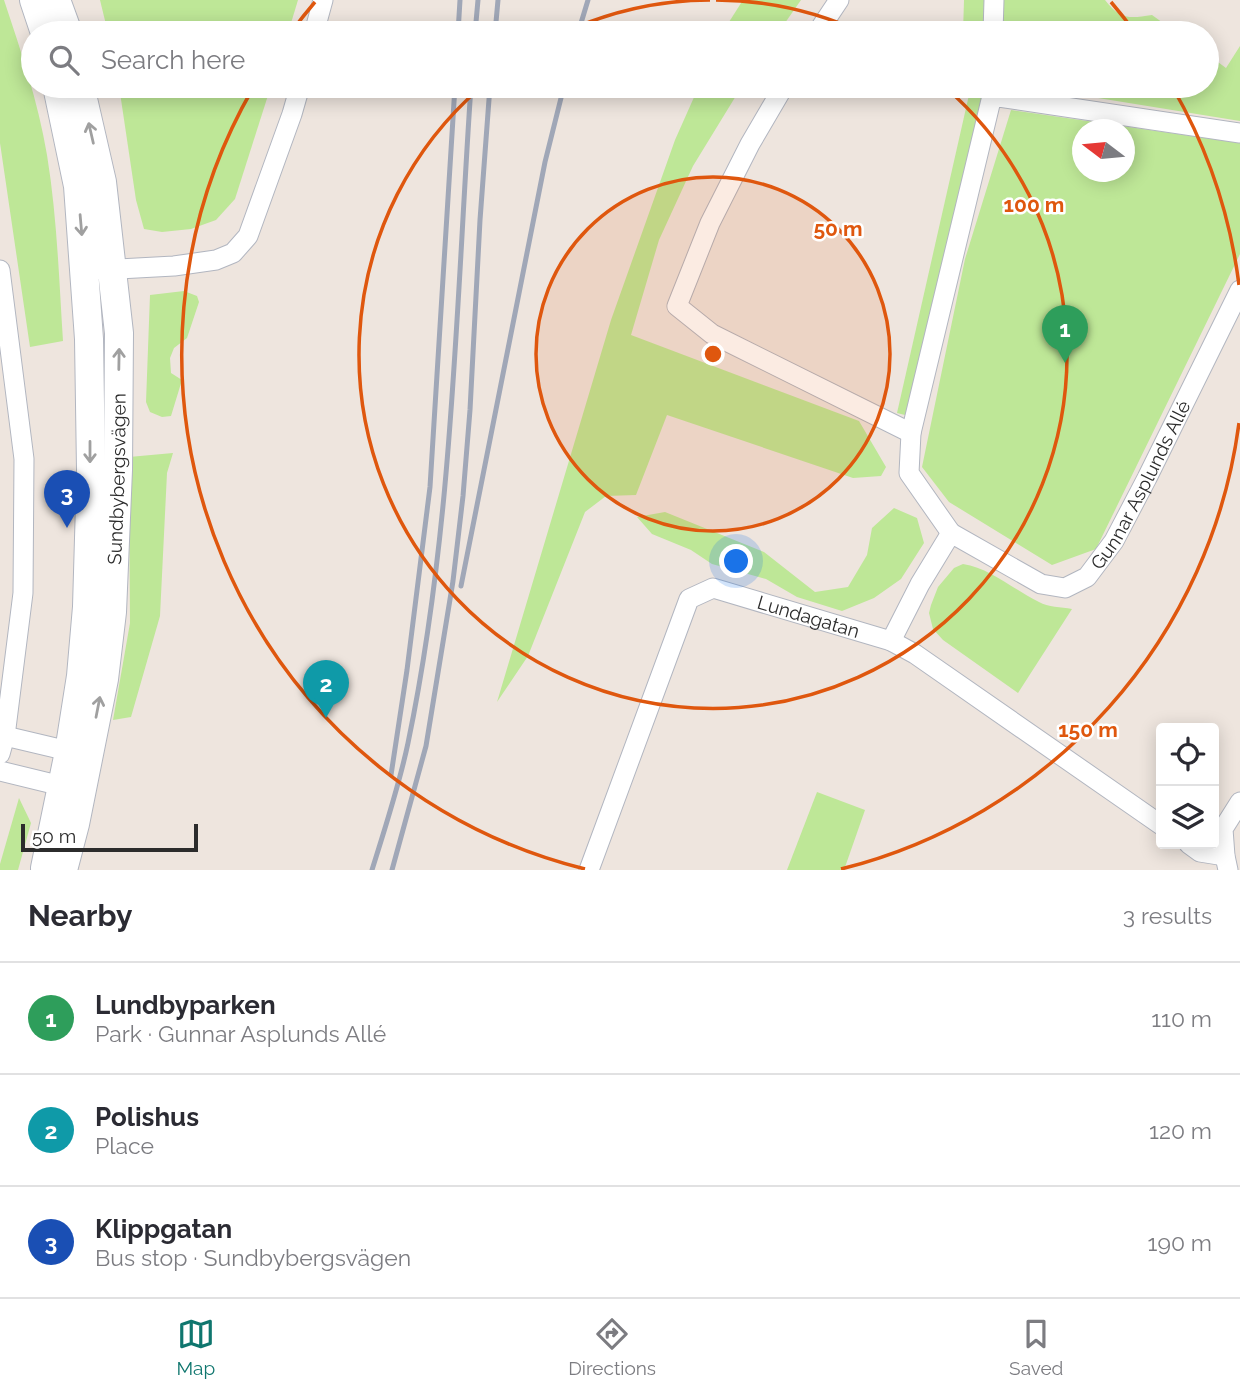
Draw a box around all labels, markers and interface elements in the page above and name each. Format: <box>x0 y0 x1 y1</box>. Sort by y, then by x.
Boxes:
search box <box>21 21 1219 98</box>
icon: search <box>45 41 83 79</box>
text: Search here <box>101 45 245 75</box>
north arrow <box>1072 119 1135 182</box>
one-way arrow <box>84 122 97 145</box>
text: 100 m <box>1004 192 1064 217</box>
one-way arrow <box>75 213 88 236</box>
text: 50 m <box>813 216 863 241</box>
pin: 1 <box>1042 305 1088 363</box>
centre of rings <box>701 342 725 366</box>
one-way arrow <box>112 347 126 370</box>
street label: Sundbybergsvägen <box>103 393 130 565</box>
street label: Gunnar Asplunds Allé <box>1086 397 1195 574</box>
one-way arrow <box>83 441 97 464</box>
pin: 3 <box>44 470 90 528</box>
your location <box>719 544 753 578</box>
street label: Lundagatan <box>755 591 862 642</box>
pin: 2 <box>303 660 349 718</box>
one-way arrow <box>92 696 106 719</box>
text: 150 m <box>1058 717 1118 742</box>
map controls <box>1156 723 1219 849</box>
button: locate <box>1156 723 1219 786</box>
button: layers <box>1156 786 1219 849</box>
scale bar <box>21 821 198 853</box>
text: 50 m <box>32 825 76 847</box>
text: Nearby <box>28 898 132 933</box>
text: 3 results <box>1123 902 1212 929</box>
text: Lundbyparken <box>95 990 276 1020</box>
text: 1 <box>45 1005 57 1032</box>
text: 110 m <box>1151 1005 1212 1032</box>
text: Park · Gunnar Asplunds Allé <box>95 1020 386 1047</box>
text: Polishus <box>95 1102 199 1132</box>
text: 2 <box>45 1117 57 1144</box>
text: 120 m <box>1149 1117 1212 1144</box>
text: Place <box>95 1132 154 1159</box>
text: Klippgatan <box>95 1214 232 1244</box>
text: 3 <box>45 1229 57 1256</box>
text: 190 m <box>1148 1229 1212 1256</box>
text: Bus stop · Sundbybergsvägen <box>95 1244 411 1271</box>
tab: Map <box>177 1315 215 1379</box>
tab: Directions <box>568 1315 656 1379</box>
tab: Saved <box>1009 1315 1063 1379</box>

